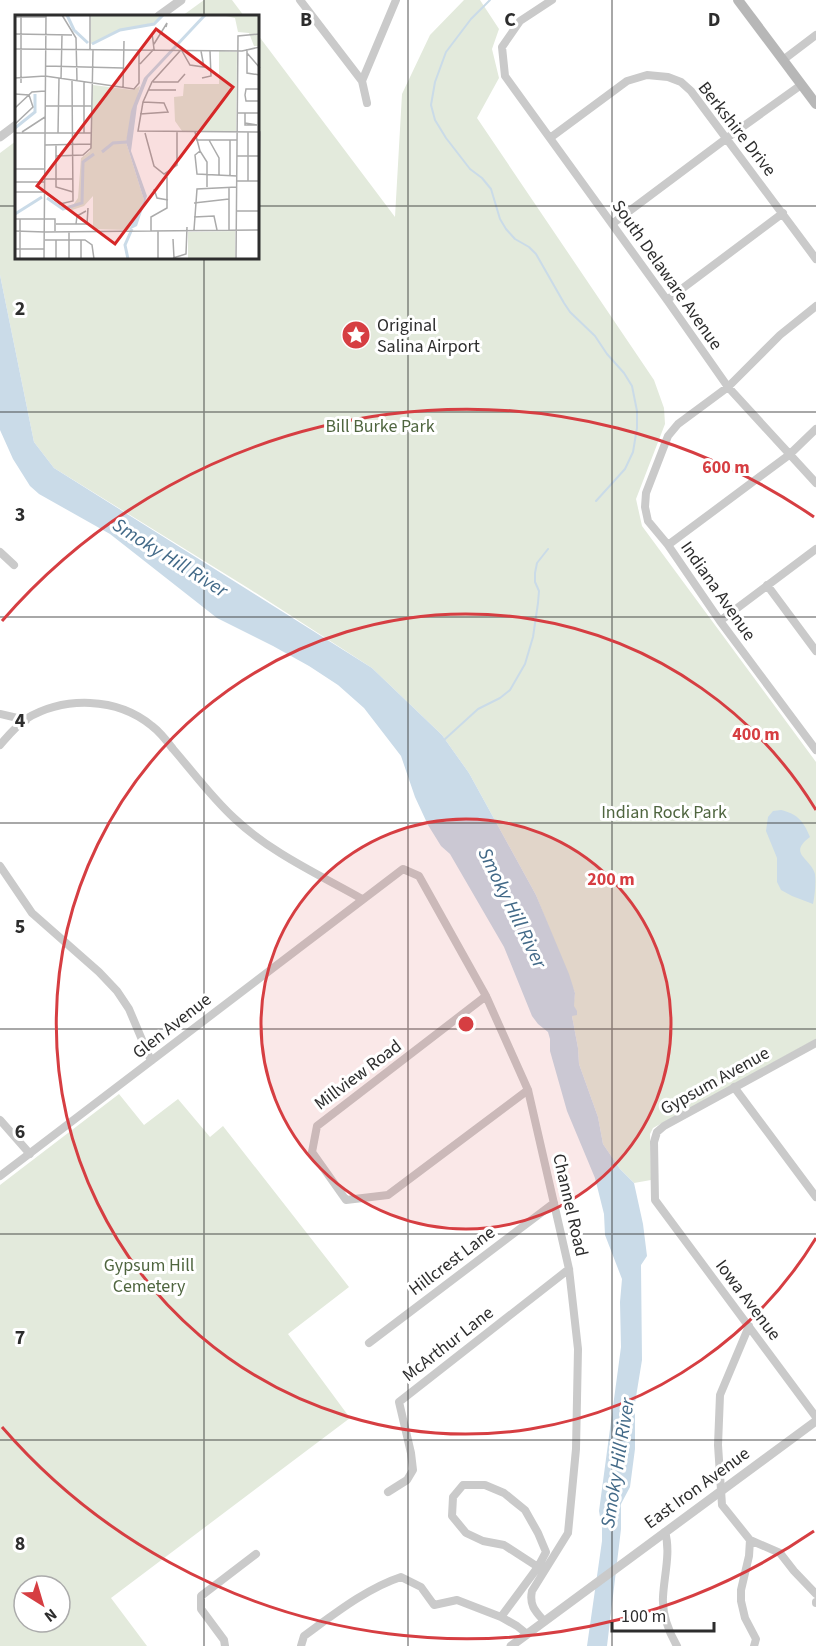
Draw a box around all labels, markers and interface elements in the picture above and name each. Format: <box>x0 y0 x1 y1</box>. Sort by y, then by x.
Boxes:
text: B <box>300 6 312 34</box>
text: C <box>504 6 516 34</box>
text: D <box>708 6 720 34</box>
inset map <box>15 15 260 260</box>
street label: Berkshire Drive <box>692 76 782 182</box>
street label: South Delaware Avenue <box>606 195 728 355</box>
text: 2 <box>15 295 25 323</box>
place label: Original Salina Airport <box>377 313 480 359</box>
place icon: Original Salina Airport <box>340 319 372 351</box>
park label: Bill Burke Park <box>325 414 435 439</box>
text: 600 m <box>702 455 750 480</box>
text: 3 <box>15 501 25 529</box>
water label: Smoky Hill River <box>107 511 234 605</box>
street label: Indiana Avenue <box>674 536 762 646</box>
text: 4 <box>15 707 26 735</box>
text: 400 m <box>732 722 780 747</box>
park label: Indian Rock Park <box>601 800 727 825</box>
water label: Smoky Hill River <box>471 843 554 974</box>
text: 200 m <box>587 867 635 892</box>
text: 5 <box>15 913 25 941</box>
street label: Glen Avenue <box>127 987 217 1065</box>
centre of rings <box>456 1014 476 1034</box>
street label: Millview Road <box>309 1034 407 1116</box>
street label: Gypsum Avenue <box>656 1041 774 1121</box>
text: 6 <box>15 1118 25 1146</box>
street label: Channel Road <box>546 1151 594 1259</box>
street label: Hillcrest Lane <box>404 1220 500 1302</box>
park label: Gypsum Hill Cemetery <box>104 1253 194 1299</box>
street label: Iowa Avenue <box>709 1254 787 1346</box>
street label: McArthur Lane <box>397 1300 499 1388</box>
text: 7 <box>15 1324 25 1352</box>
water label: Smoky Hill River <box>594 1395 642 1530</box>
street label: East Iron Avenue <box>639 1441 755 1535</box>
text: 8 <box>15 1530 25 1558</box>
north arrow <box>12 1574 72 1634</box>
scale bar <box>612 1595 714 1633</box>
text: N <box>40 1603 61 1627</box>
text: 100 m <box>621 1604 666 1629</box>

